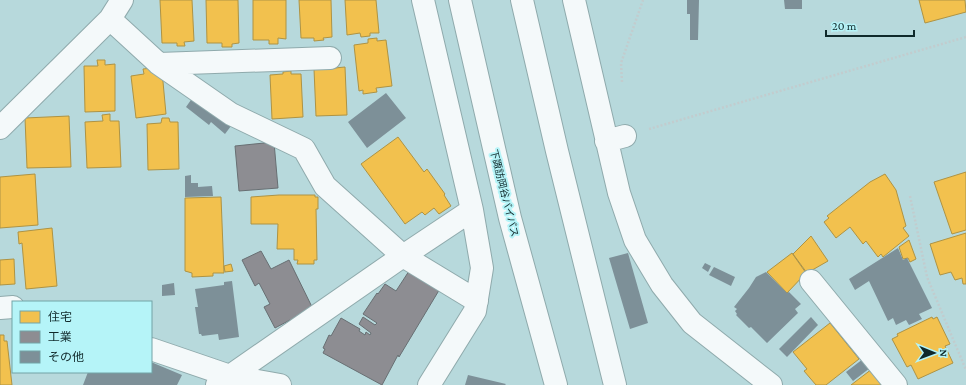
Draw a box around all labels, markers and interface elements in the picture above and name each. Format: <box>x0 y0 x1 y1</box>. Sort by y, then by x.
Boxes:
scale bar <box>826 12 914 38</box>
text: 20 m <box>832 19 857 33</box>
street label: 下諏訪岡谷バイパス <box>488 148 521 238</box>
legend <box>12 301 152 373</box>
text: 住宅 <box>48 310 72 324</box>
text: 工業 <box>48 330 72 344</box>
north arrow <box>914 333 954 373</box>
text: N <box>938 349 950 358</box>
text: その他 <box>48 350 84 364</box>

